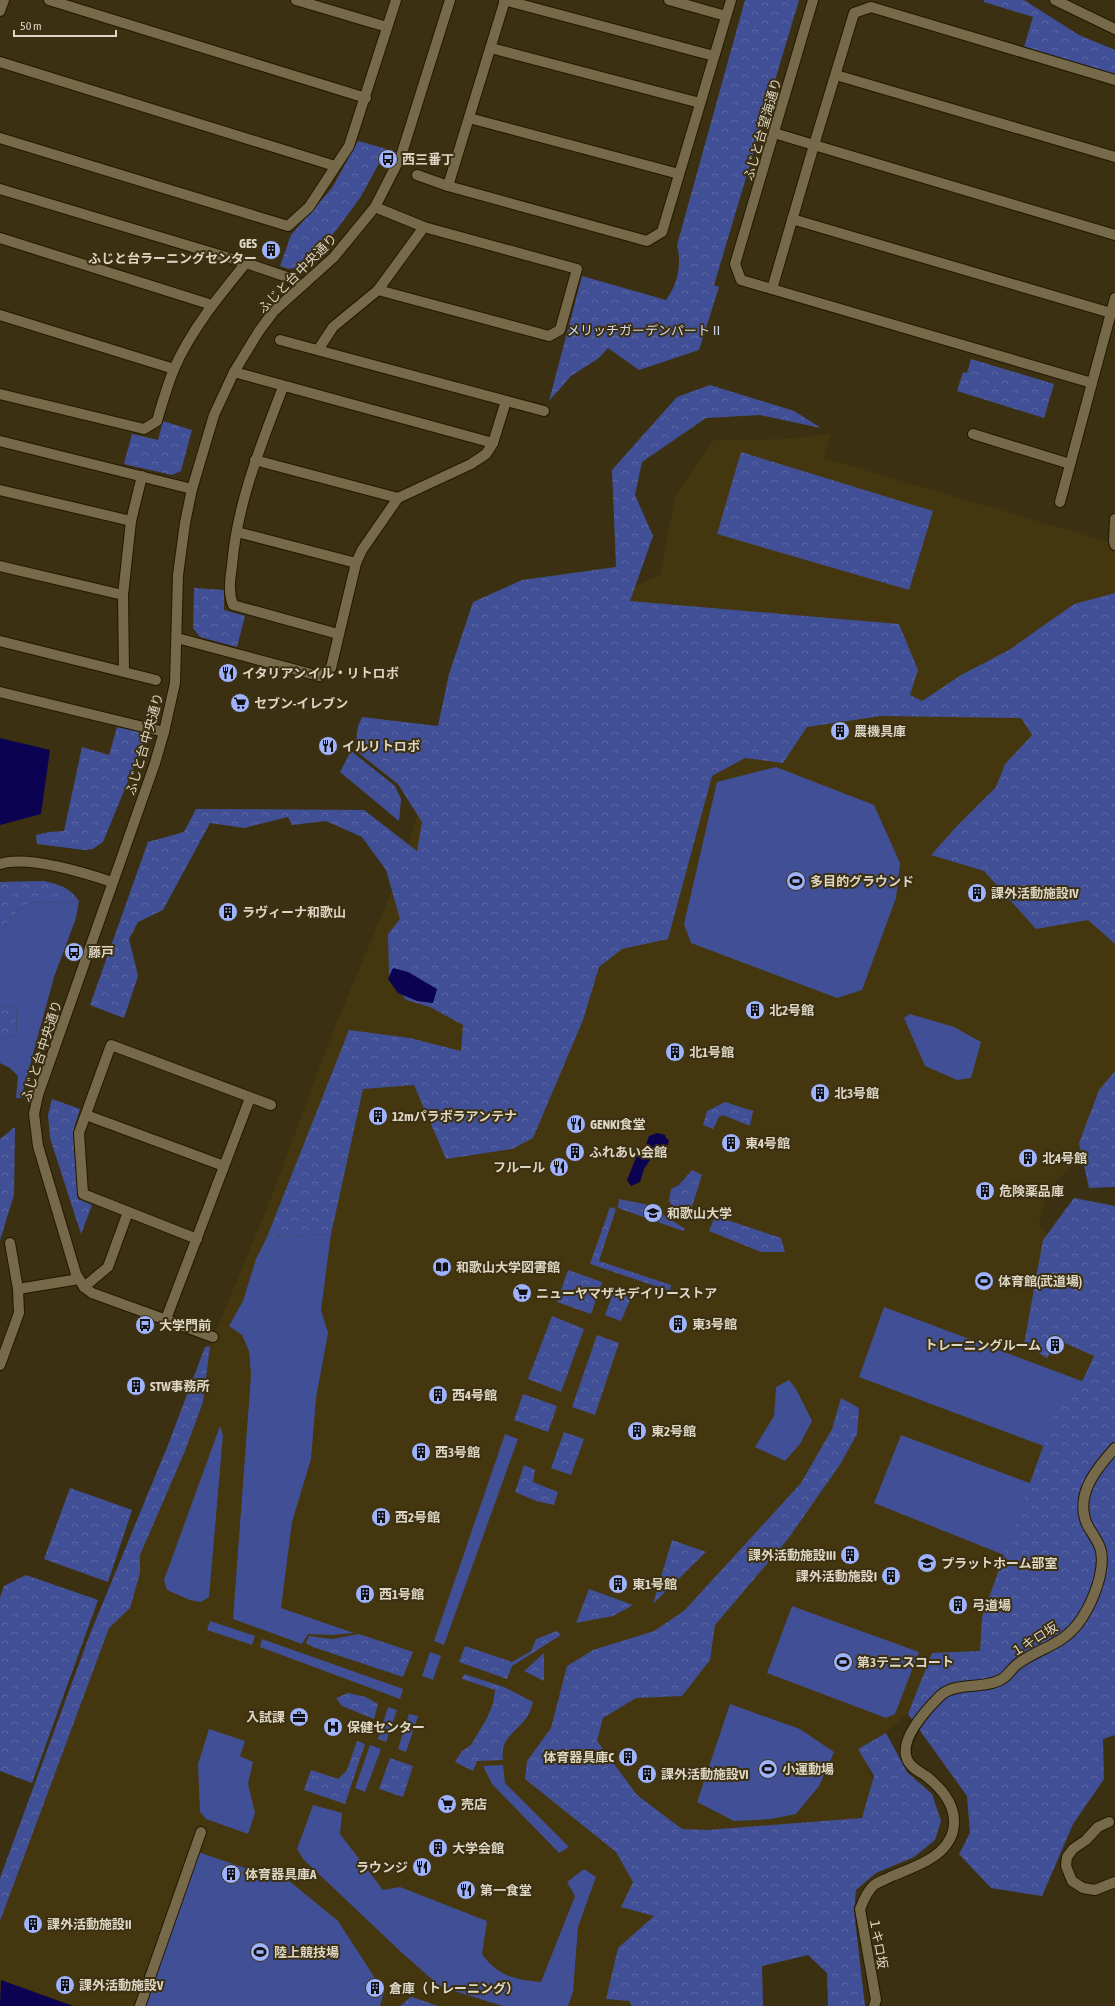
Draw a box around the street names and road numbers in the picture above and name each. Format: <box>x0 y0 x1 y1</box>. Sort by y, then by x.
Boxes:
street label: ふじと台 望海通り <box>741 76 784 182</box>
street label: ふじと台 中央通り <box>255 231 340 316</box>
street label: ふじと台 中央通り <box>123 691 166 797</box>
street label: ふじと台 中央通り <box>18 999 65 1104</box>
street label: １キロ坂 <box>1008 1619 1060 1660</box>
street label: １キロ坂 <box>867 1916 890 1970</box>

